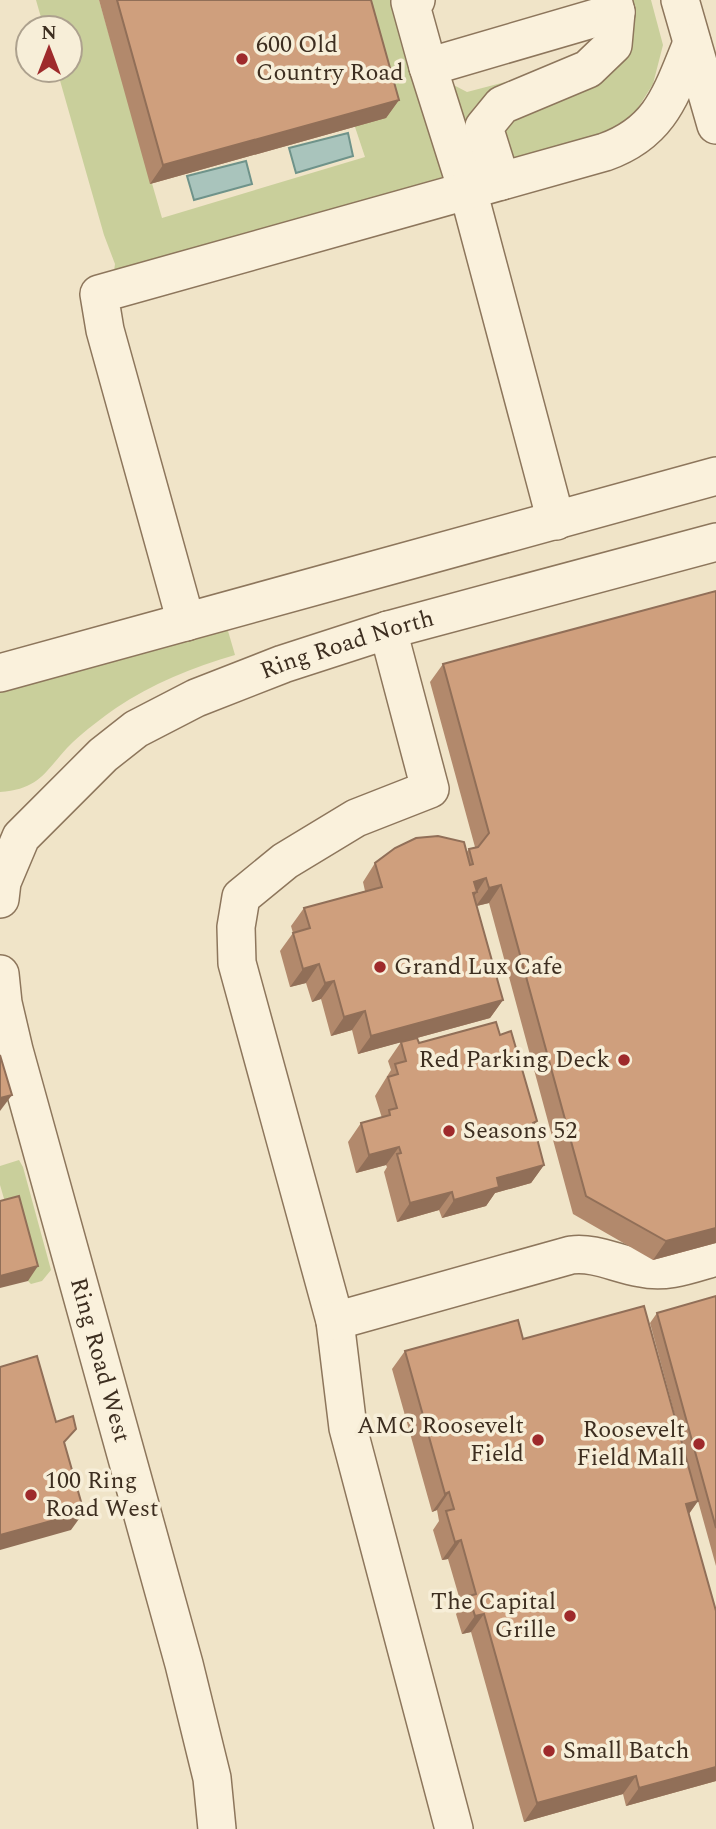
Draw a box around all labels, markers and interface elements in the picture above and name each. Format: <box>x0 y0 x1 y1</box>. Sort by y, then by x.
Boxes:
north arrow <box>14 14 84 84</box>
text: N <box>41 19 57 48</box>
place label: 600 Old Country Road <box>256 27 404 91</box>
marker: 600 Old Country Road <box>234 51 250 67</box>
street label: Ring Road North <box>255 600 438 689</box>
place label: Grand Lux Cafe <box>394 949 563 985</box>
marker: Grand Lux Cafe <box>372 959 388 975</box>
place label: Red Parking Deck <box>419 1042 610 1078</box>
marker: Red Parking Deck <box>616 1052 632 1068</box>
place label: Seasons 52 <box>463 1113 577 1149</box>
marker: Seasons 52 <box>441 1123 457 1139</box>
street label: Ring Road West <box>60 1273 140 1447</box>
place label: AMC Roosevelt Field <box>357 1408 524 1472</box>
place label: Roosevelt Field Mall <box>576 1412 685 1476</box>
marker: AMC Roosevelt Field <box>530 1432 546 1448</box>
marker: Roosevelt Field Mall <box>691 1436 707 1452</box>
place label: 100 Ring Road West <box>45 1463 158 1527</box>
marker: 100 Ring Road West <box>23 1487 39 1503</box>
place label: The Capital Grille <box>431 1584 556 1648</box>
marker: The Capital Grille <box>562 1608 578 1624</box>
place label: Small Batch <box>563 1733 690 1769</box>
marker: Small Batch <box>541 1743 557 1759</box>

